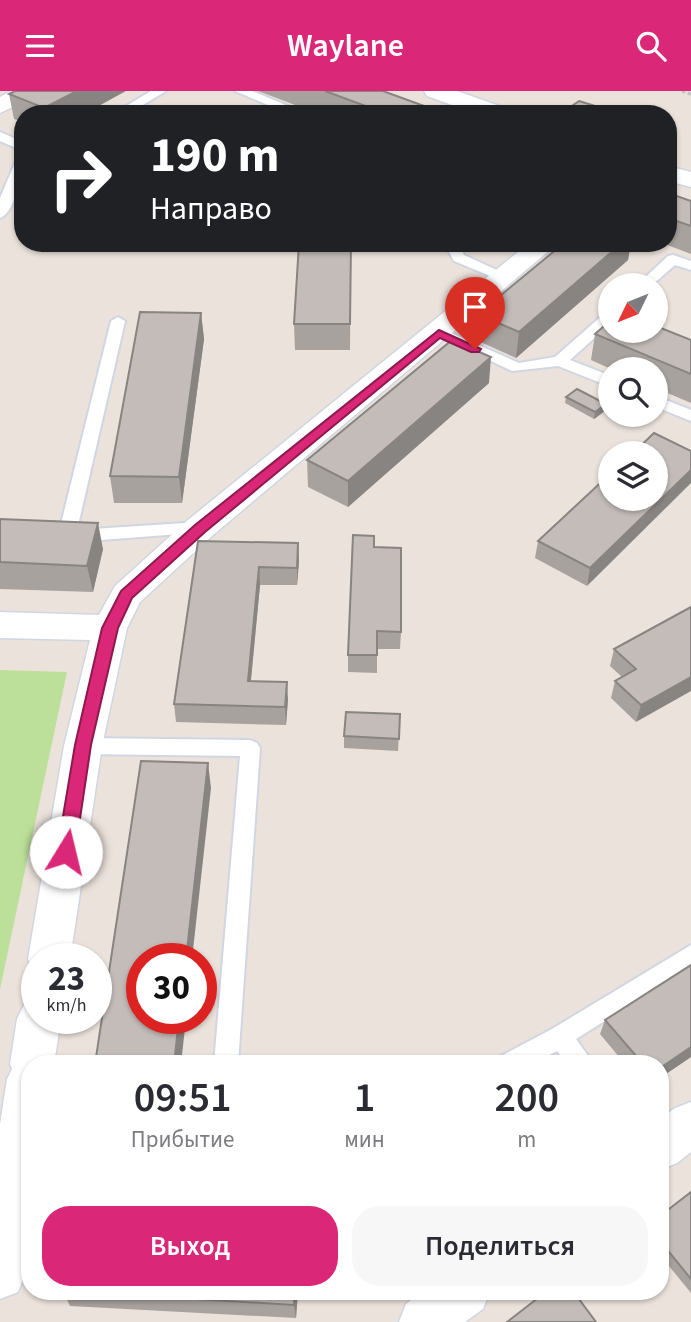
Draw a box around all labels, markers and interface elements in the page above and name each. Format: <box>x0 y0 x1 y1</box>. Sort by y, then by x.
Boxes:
text: Waylane <box>287 23 404 69</box>
icon: menu <box>21 27 59 65</box>
icon: search <box>632 27 670 65</box>
text: 190 m <box>150 121 279 191</box>
icon: right <box>35 133 126 224</box>
text: Направо <box>150 186 272 232</box>
north arrow <box>598 273 668 343</box>
map controls <box>598 273 668 511</box>
pin <box>445 277 505 349</box>
icon: arrive <box>456 288 494 326</box>
button: search <box>598 357 668 427</box>
button: layers <box>598 441 668 511</box>
position arrow <box>29 815 103 889</box>
speed limit sign: 30 <box>126 943 217 1034</box>
text: 23 <box>48 954 85 1004</box>
text: km/h <box>47 993 86 1018</box>
text: 09:51 <box>134 1068 231 1128</box>
text: 1 <box>354 1068 375 1128</box>
text: 200 <box>495 1068 559 1128</box>
text: Прибытие <box>131 1123 234 1156</box>
text: мин <box>344 1123 385 1156</box>
text: m <box>517 1123 536 1156</box>
button: Выход <box>42 1206 338 1286</box>
button: Поделиться <box>352 1206 648 1286</box>

